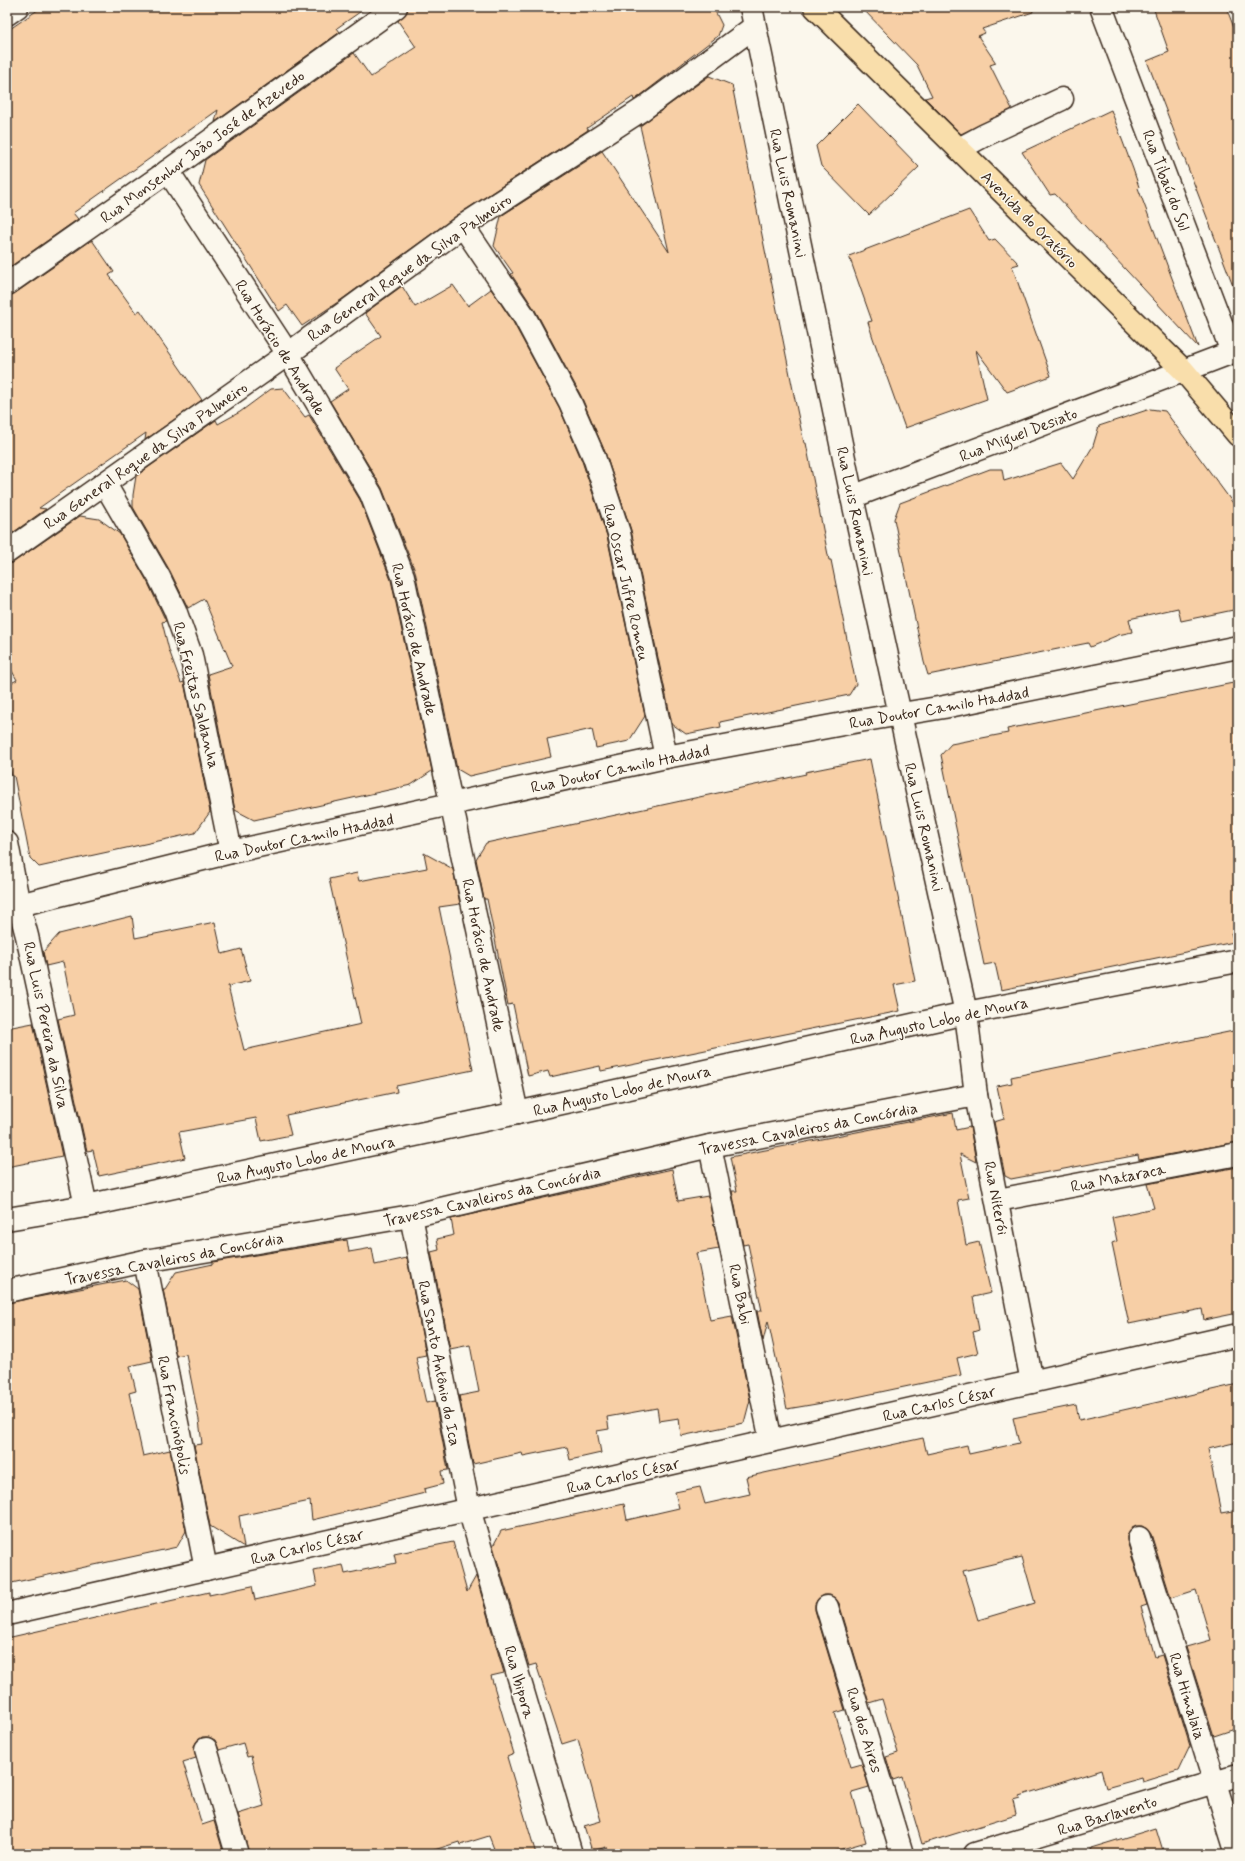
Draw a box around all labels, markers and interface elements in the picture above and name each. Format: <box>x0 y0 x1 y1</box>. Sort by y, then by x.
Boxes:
street label: Rua Monsenhor João José de Azevedo <box>96 66 309 229</box>
street label: Rua Luis Romanini <box>764 127 811 260</box>
street label: Rua Tibaú do Sul <box>1137 127 1194 234</box>
street label: Avenida do Oratório <box>976 167 1082 273</box>
street label: Rua General Roque da Silva Palmeiro <box>304 189 516 347</box>
street label: Rua Horácio de Andrade <box>230 276 330 420</box>
street label: Rua General Roque da Silva Palmeiro <box>40 377 252 535</box>
street label: Rua Miguel Desiato <box>957 403 1081 468</box>
street label: Rua Luis Romanini <box>831 445 878 578</box>
street label: Rua Oscar Jufre Romeu <box>597 502 654 663</box>
street label: Rua Horácio de Andrade <box>386 561 441 718</box>
street label: Rua Freitas Saldanha <box>167 620 224 771</box>
street label: Rua Doutor Camilo Haddad <box>848 682 1031 735</box>
street label: Rua Doutor Camilo Haddad <box>529 740 712 799</box>
street label: Rua Luis Romanini <box>899 761 949 894</box>
street label: Rua Doutor Camilo Haddad <box>213 809 396 868</box>
street label: Rua Horácio de Andrade <box>456 877 509 1034</box>
street label: Rua Luis Pereira da Silva <box>18 940 73 1111</box>
street label: Rua Augusto Lobo de Moura <box>848 992 1030 1051</box>
street label: Rua Augusto Lobo de Moura <box>531 1061 713 1122</box>
street label: Travessa Cavaleiros da Concórdia <box>697 1098 920 1161</box>
street label: Rua Augusto Lobo de Moura <box>215 1131 397 1190</box>
street label: Rua Mataraca <box>1069 1159 1168 1198</box>
street label: Rua Niterói <box>978 1160 1013 1237</box>
street label: Travessa Cavaleiros da Concórdia <box>382 1162 603 1233</box>
street label: Travessa Cavaleiros da Concórdia <box>63 1228 286 1291</box>
street label: Rua Babi <box>723 1262 756 1327</box>
street label: Rua Santo Antônio do Ica <box>412 1279 465 1448</box>
street label: Rua Francinópolis <box>152 1354 195 1476</box>
street label: Rua Carlos César <box>881 1381 998 1428</box>
street label: Rua Carlos César <box>565 1453 682 1500</box>
street label: Rua Carlos César <box>249 1524 366 1571</box>
street label: Rua Ibipora <box>498 1643 539 1722</box>
street label: Rua Himalaia <box>1163 1650 1210 1742</box>
street label: Rua dos Aires <box>841 1685 887 1776</box>
street label: Rua Barlavento <box>1055 1791 1160 1842</box>

